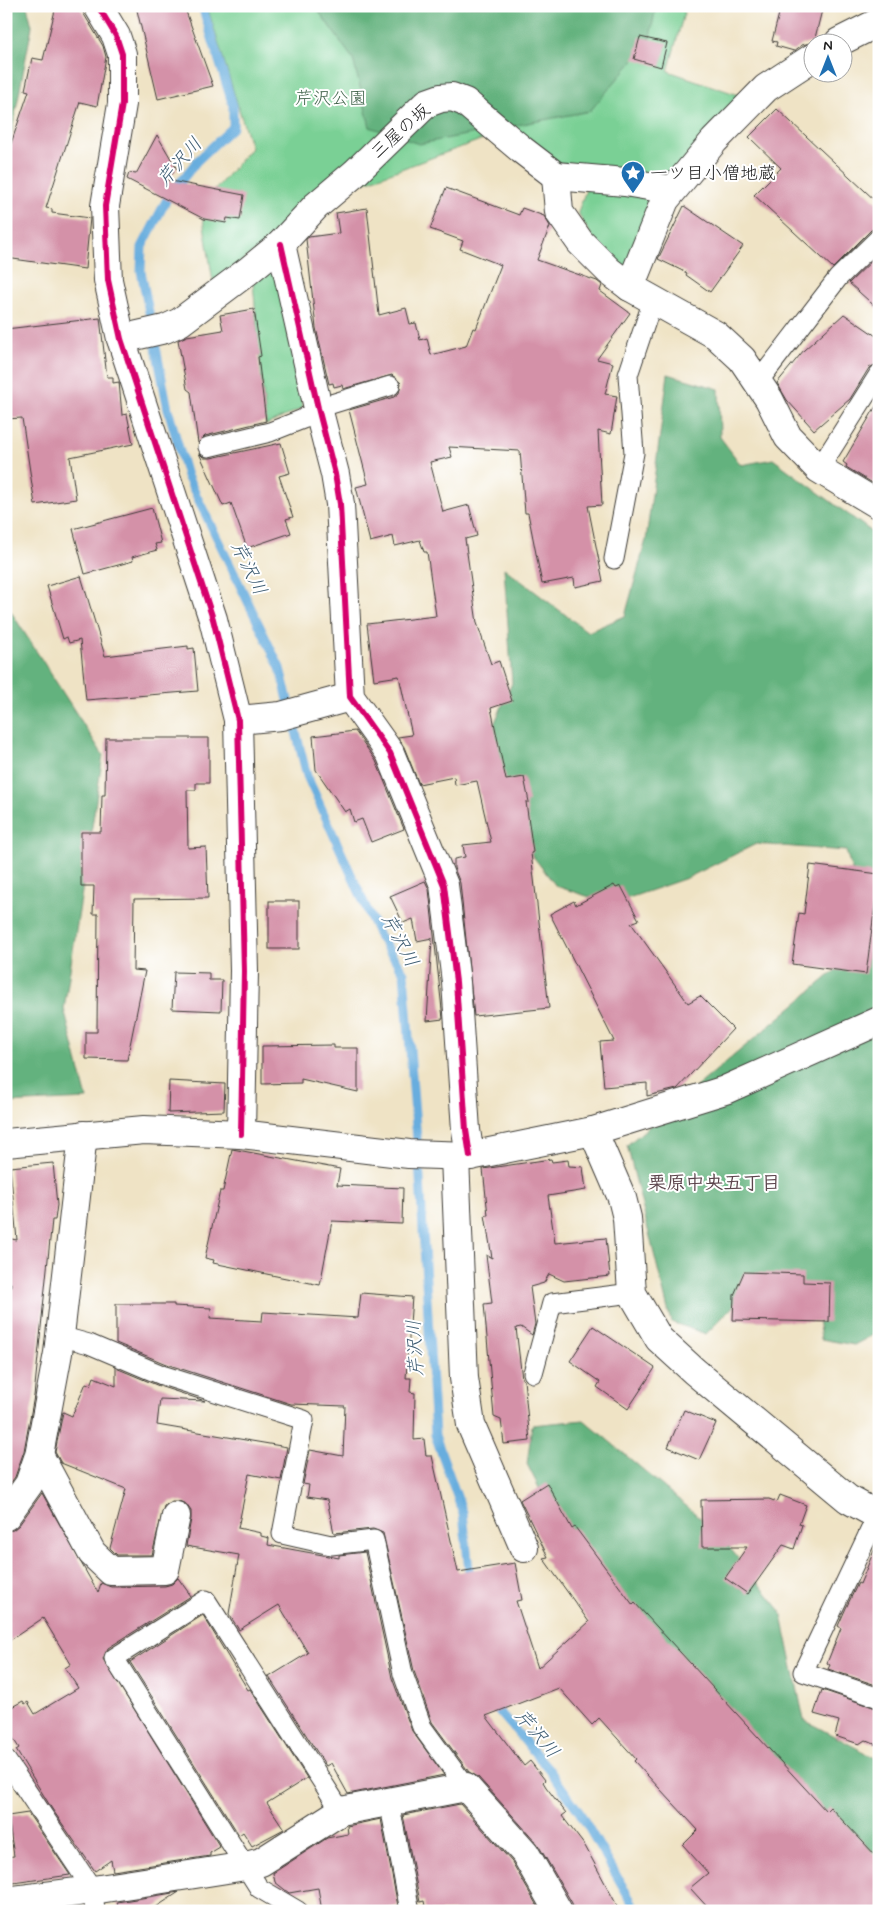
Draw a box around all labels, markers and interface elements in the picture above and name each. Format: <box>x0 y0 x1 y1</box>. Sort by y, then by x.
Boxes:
north arrow <box>802 32 852 82</box>
text: N <box>823 37 833 55</box>
park label: 芹沢公園 <box>295 87 367 111</box>
street label: 三屋の坂 <box>366 99 435 165</box>
water label: 芹沢川 <box>152 132 208 192</box>
place icon: 一ツ目小僧地蔵 <box>620 160 646 194</box>
place label: 一ツ目小僧地蔵 <box>650 162 776 186</box>
water label: 芹沢川 <box>225 538 272 600</box>
water label: 芹沢川 <box>375 910 424 972</box>
district label: 栗原中央五丁目 <box>647 1171 781 1196</box>
water label: 芹沢川 <box>402 1319 429 1377</box>
water label: 芹沢川 <box>509 1704 565 1764</box>

